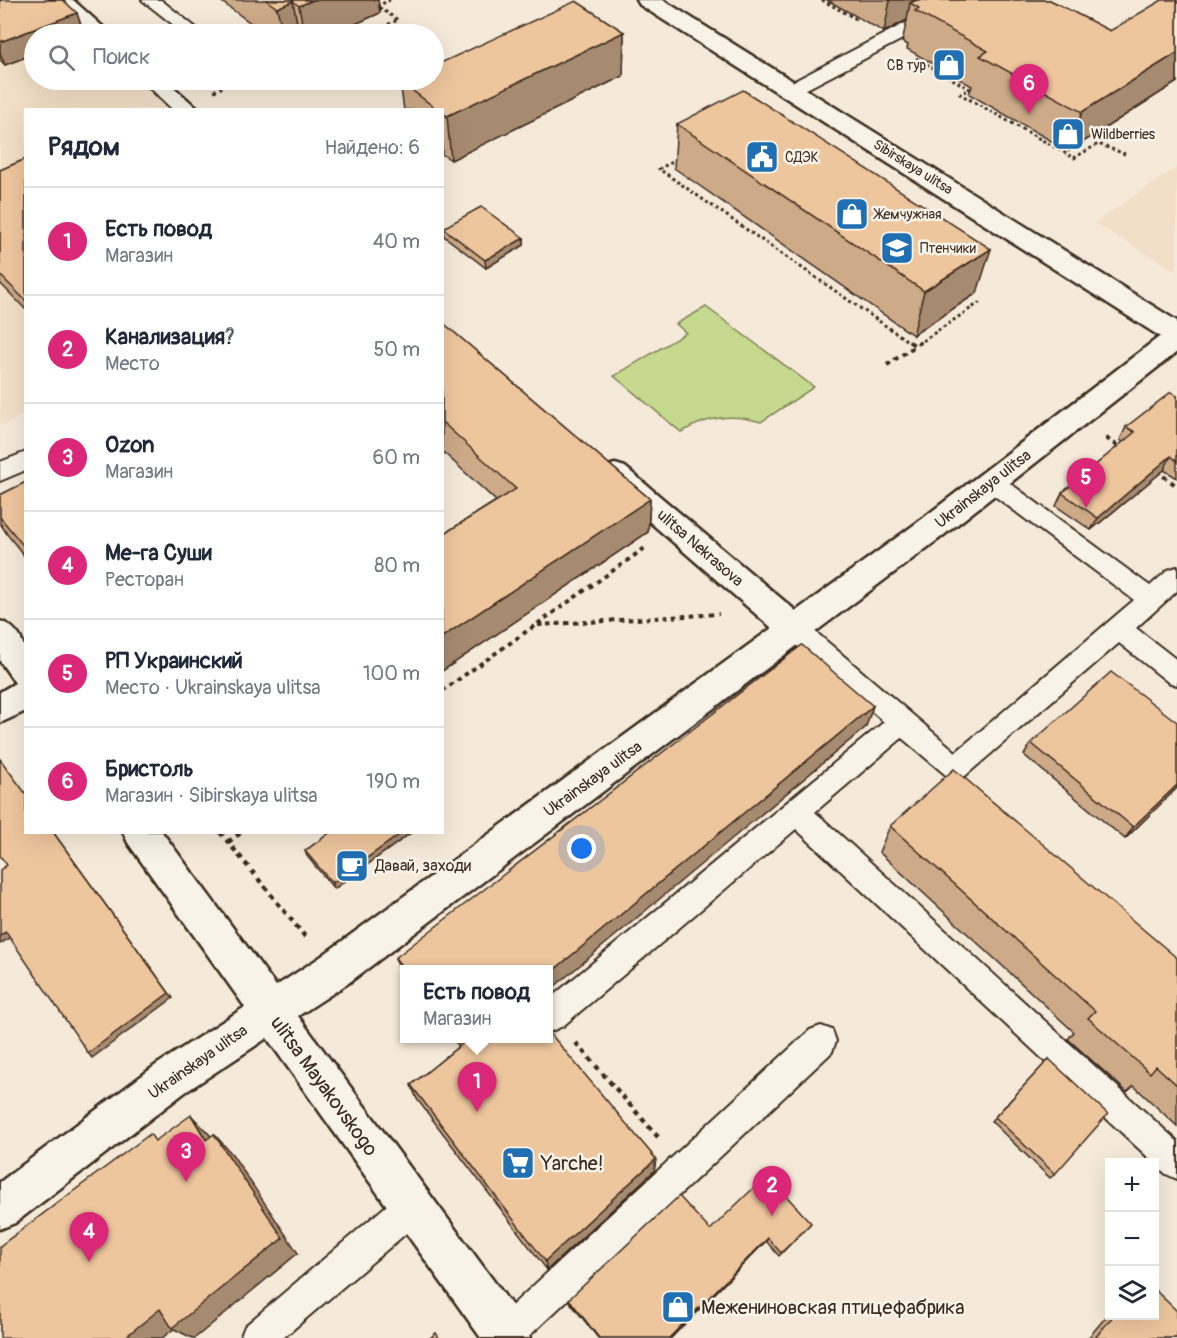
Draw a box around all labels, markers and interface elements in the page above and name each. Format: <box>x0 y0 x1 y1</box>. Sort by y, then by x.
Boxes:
search box <box>24 24 444 90</box>
icon: search <box>45 41 78 74</box>
text: Поиск <box>93 43 150 71</box>
shop icon: СВ тур <box>931 47 967 83</box>
place label: СВ тур <box>887 57 926 74</box>
pin: 6 <box>1010 64 1048 114</box>
shop icon: Wildberries <box>1050 116 1086 152</box>
place label: Wildberries <box>1091 126 1156 143</box>
text: Рядом <box>48 131 120 163</box>
text: Найдено: 6 <box>325 135 420 160</box>
street label: Sibirskaya ulitsa <box>870 136 956 198</box>
public building icon: СДЭК <box>744 139 780 175</box>
place label: СДЭК <box>785 149 819 166</box>
shop icon: Жемчужная <box>834 196 870 232</box>
place label: Жемчужная <box>873 206 942 223</box>
text: Есть повод <box>105 215 212 243</box>
text: 1 <box>64 229 71 254</box>
text: 40 m <box>373 229 420 254</box>
school or university icon: Птенчики <box>879 230 915 266</box>
place label: Птенчики <box>920 240 976 257</box>
text: Магазин <box>105 243 173 268</box>
text: Канализация? <box>105 323 235 351</box>
text: 2 <box>62 337 73 362</box>
text: 50 m <box>373 337 420 362</box>
text: Место <box>105 351 160 376</box>
text: Ozon <box>105 431 154 459</box>
text: 3 <box>62 445 73 470</box>
text: 60 m <box>373 445 420 470</box>
street label: Ukrainskaya ulitsa <box>931 445 1035 533</box>
pin: 5 <box>1066 458 1106 508</box>
text: Магазин <box>105 459 173 484</box>
street label: ulitsa Nekrasova <box>653 505 747 591</box>
text: Ме-га Суши <box>105 539 212 567</box>
text: 4 <box>62 553 73 578</box>
text: 80 m <box>374 553 420 578</box>
text: Ресторан <box>105 567 184 592</box>
text: РП Украинский <box>105 647 243 675</box>
text: 5 <box>62 661 73 686</box>
text: 100 m <box>363 661 420 686</box>
text: Место · Ukrainskaya ulitsa <box>105 675 321 700</box>
street label: Ukrainskaya ulitsa <box>540 737 646 821</box>
text: Бристоль <box>105 755 194 783</box>
text: 6 <box>62 769 73 794</box>
text: 190 m <box>366 769 420 794</box>
text: Магазин · Sibirskaya ulitsa <box>105 783 318 808</box>
your location <box>567 834 596 863</box>
cafe icon: Давай, заходи <box>334 848 370 884</box>
place label: Давай, заходи <box>374 856 471 876</box>
popup <box>400 965 553 1043</box>
text: Есть повод <box>423 978 530 1006</box>
text: Магазин <box>423 1006 491 1031</box>
street label: ulitsa Mayakovskogo <box>265 1011 383 1161</box>
street label: Ukrainskaya ulitsa <box>145 1020 251 1104</box>
pin: 1 <box>458 1062 496 1112</box>
pin: 3 <box>166 1132 206 1182</box>
supermarket icon: Yarche! <box>500 1145 536 1181</box>
place label: Yarche! <box>540 1151 603 1176</box>
map controls <box>1105 1158 1159 1320</box>
button: + <box>1105 1158 1159 1212</box>
pin: 2 <box>752 1166 792 1216</box>
pin: 4 <box>70 1212 109 1262</box>
button: − <box>1105 1212 1159 1266</box>
button: layers <box>1105 1266 1159 1320</box>
shop icon: Межениновская птицефабрика <box>660 1289 696 1325</box>
place label: Межениновская птицефабрика <box>701 1295 965 1320</box>

